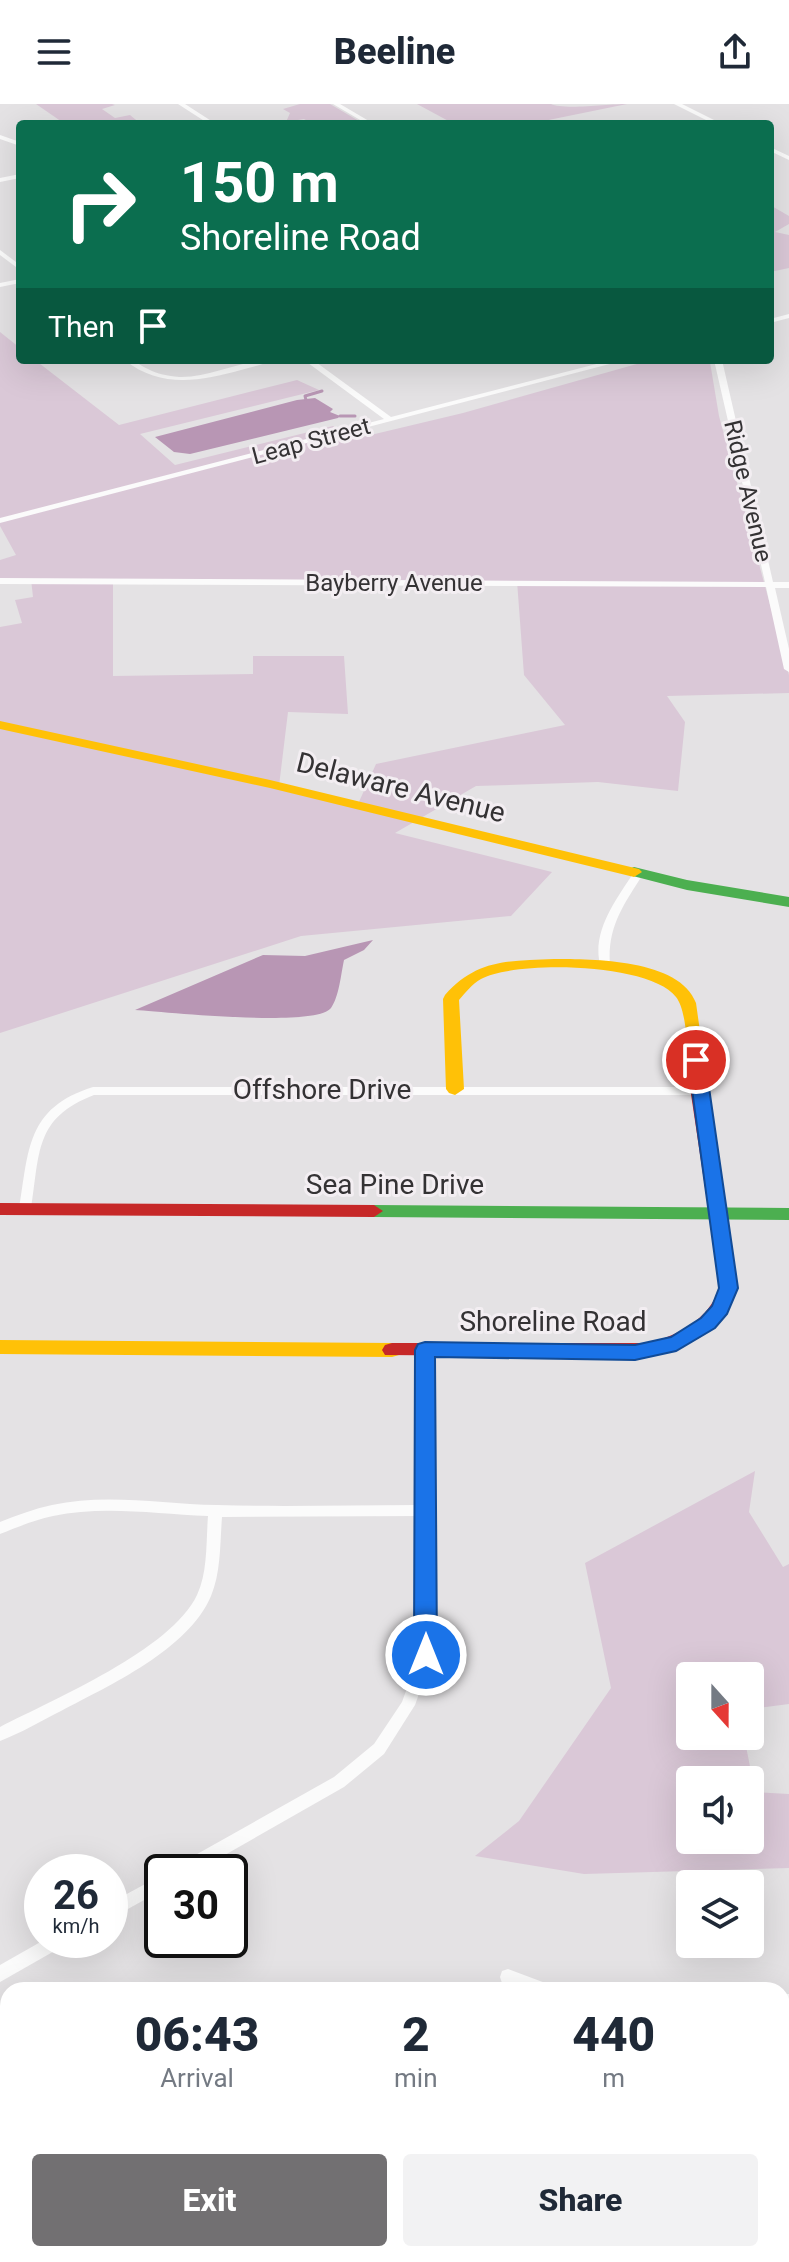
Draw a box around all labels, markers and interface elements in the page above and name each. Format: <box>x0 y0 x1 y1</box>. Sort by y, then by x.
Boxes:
icon: menu <box>32 30 76 74</box>
icon: share <box>713 30 757 74</box>
text: Beeline <box>334 31 455 73</box>
text: 150 m <box>180 150 339 216</box>
icon: right <box>48 152 152 256</box>
text: Shoreline Road <box>180 217 421 259</box>
icon: arrive <box>131 304 175 348</box>
text: Then <box>48 309 115 344</box>
street label: Leap Street <box>249 412 373 470</box>
street label: Ridge Avenue <box>718 417 778 565</box>
street label: Bayberry Avenue <box>305 569 483 597</box>
street label: Delaware Avenue <box>293 746 509 829</box>
pin <box>662 1026 730 1094</box>
icon: arrive <box>674 1038 718 1082</box>
street label: Offshore Drive <box>233 1073 411 1106</box>
street label: Sea Pine Drive <box>306 1168 484 1201</box>
street label: Shoreline Road <box>459 1305 647 1338</box>
position arrow <box>384 1613 468 1697</box>
north arrow <box>676 1662 764 1750</box>
map controls <box>676 1662 764 1958</box>
button: sound <box>676 1766 764 1854</box>
speed limit sign: 30 <box>144 1854 248 1958</box>
button: layers <box>676 1870 764 1958</box>
text: 26 <box>53 1872 99 1919</box>
text: km/h <box>53 1914 99 1938</box>
text: 06:43 <box>135 2006 259 2063</box>
text: 2 <box>402 2006 430 2063</box>
text: 440 <box>572 2006 655 2063</box>
text: Arrival <box>160 2063 234 2093</box>
text: min <box>394 2063 438 2093</box>
text: m <box>602 2063 625 2093</box>
button: Exit <box>32 2154 387 2246</box>
button: Share <box>403 2154 758 2246</box>

